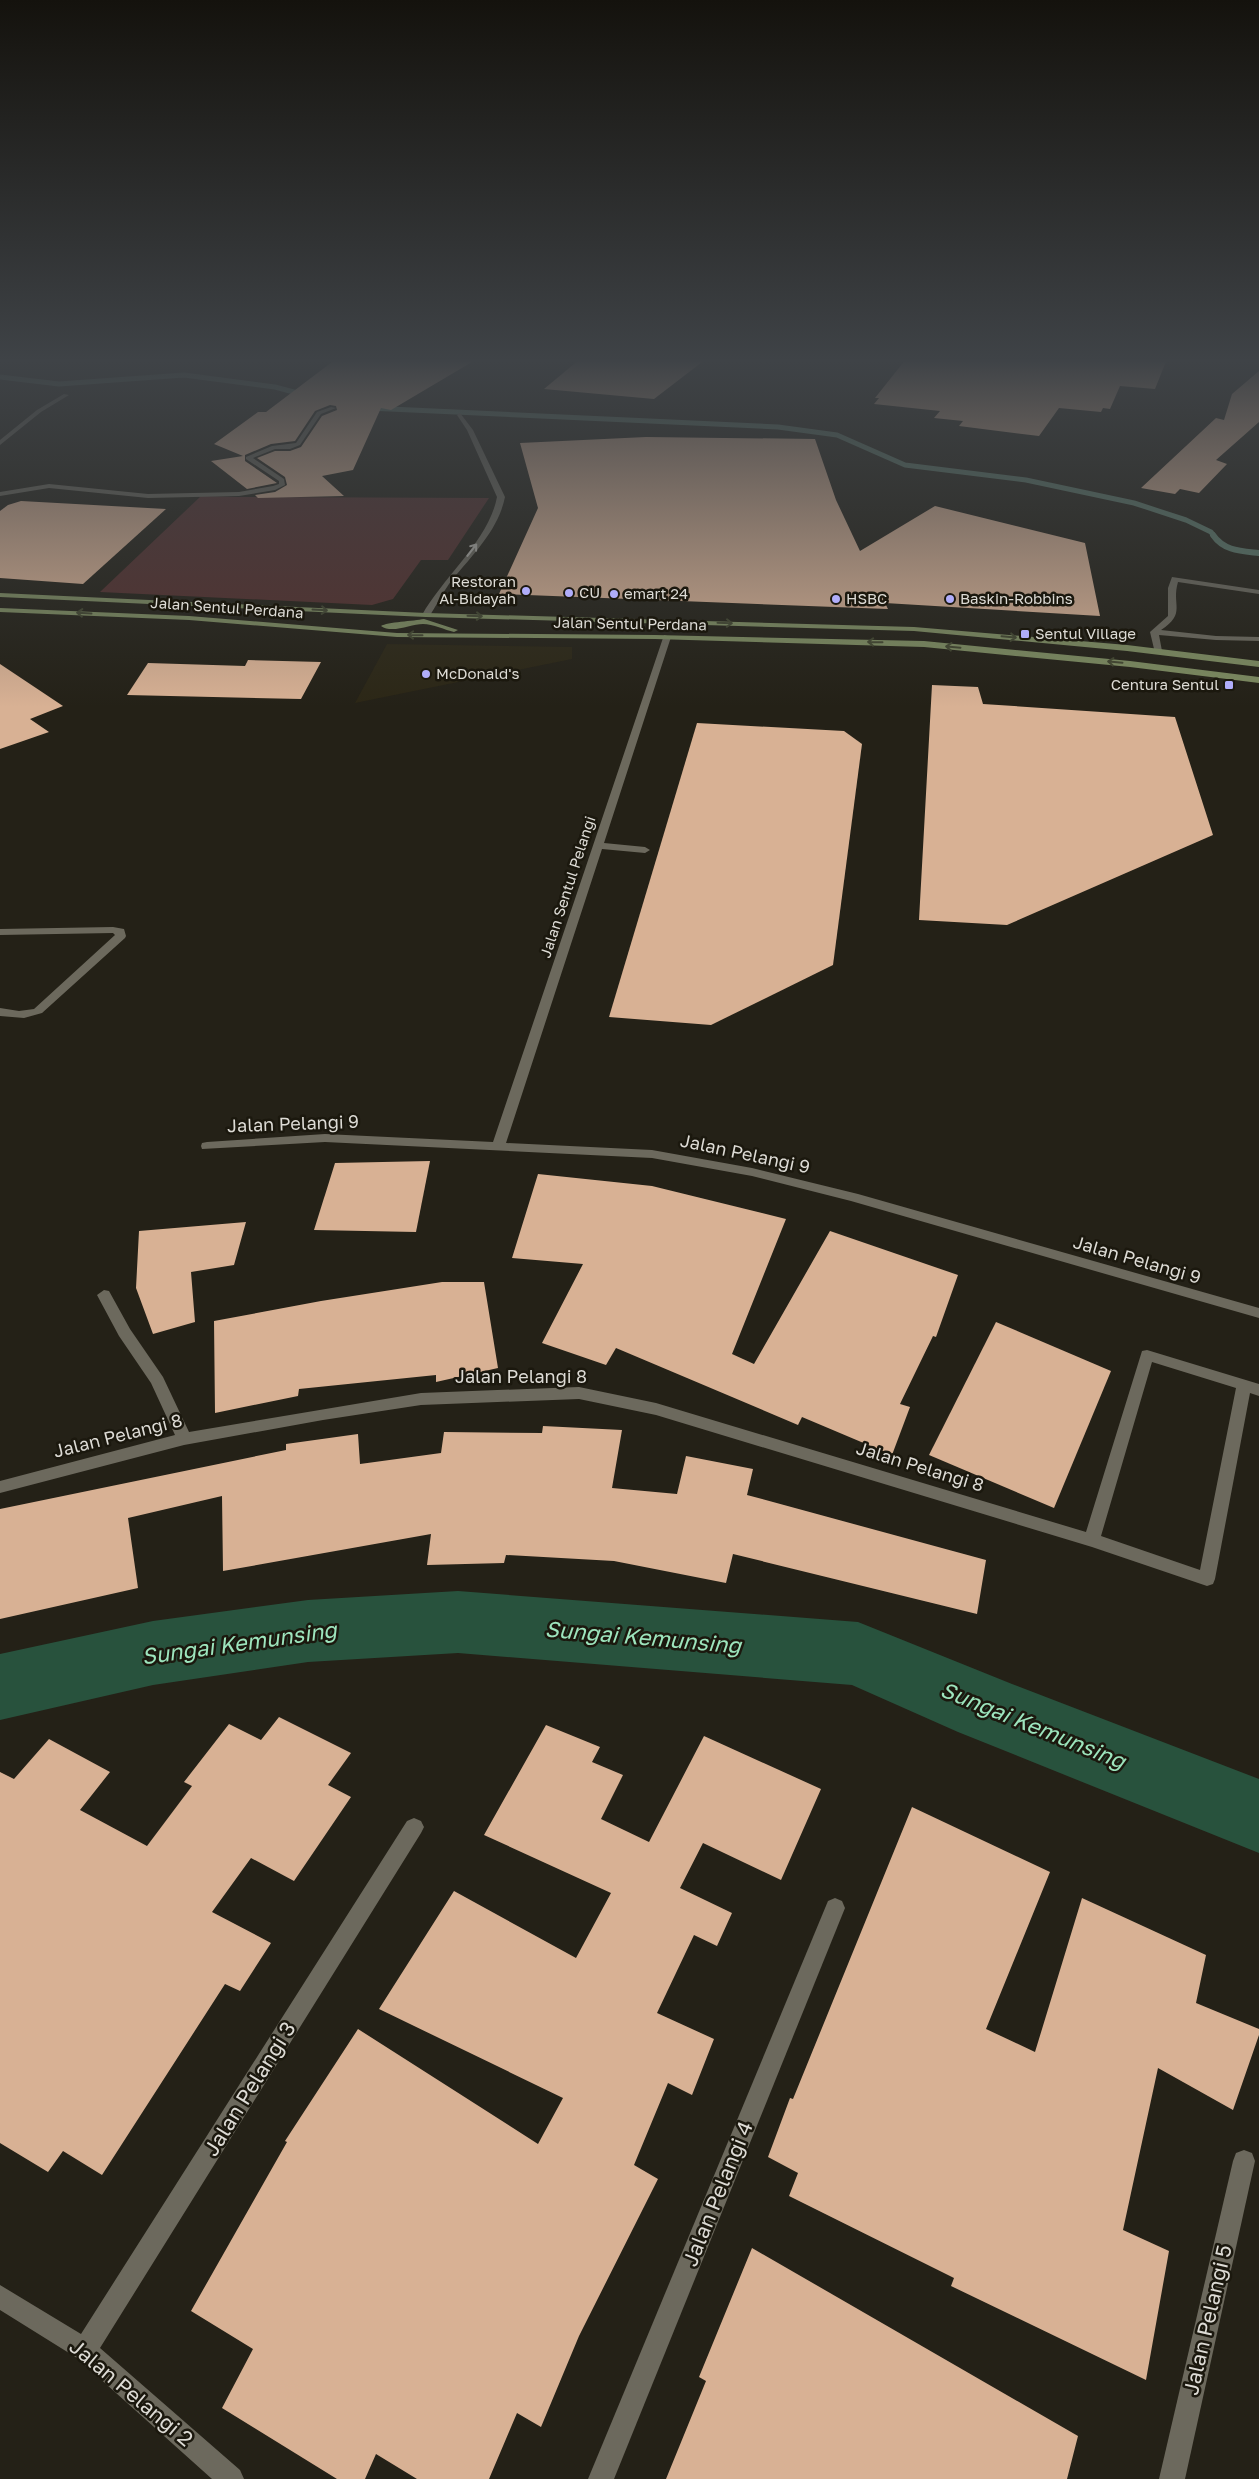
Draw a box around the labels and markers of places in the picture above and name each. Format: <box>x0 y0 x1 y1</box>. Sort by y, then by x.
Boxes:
place label: Restoran Al-Bidayah <box>439 572 516 607</box>
place label: CU <box>579 583 600 601</box>
place label: emart 24 <box>624 584 688 602</box>
marker: Restoran Al-Bidayah <box>520 585 532 597</box>
marker: CU <box>563 587 575 599</box>
marker: emart 24 <box>608 588 620 600</box>
place label: HSBC <box>846 589 887 607</box>
place label: Baskin-Robbins <box>960 589 1073 607</box>
marker: HSBC <box>830 593 842 605</box>
marker: Baskin-Robbins <box>944 593 956 605</box>
place label: Sentul Village <box>1035 624 1136 642</box>
marker: Sentul Village <box>1019 628 1031 640</box>
place label: McDonald's <box>436 664 519 682</box>
marker: McDonald's <box>420 668 432 680</box>
place label: Centura Sentul <box>1111 675 1219 693</box>
marker: Centura Sentul <box>1223 679 1235 691</box>

